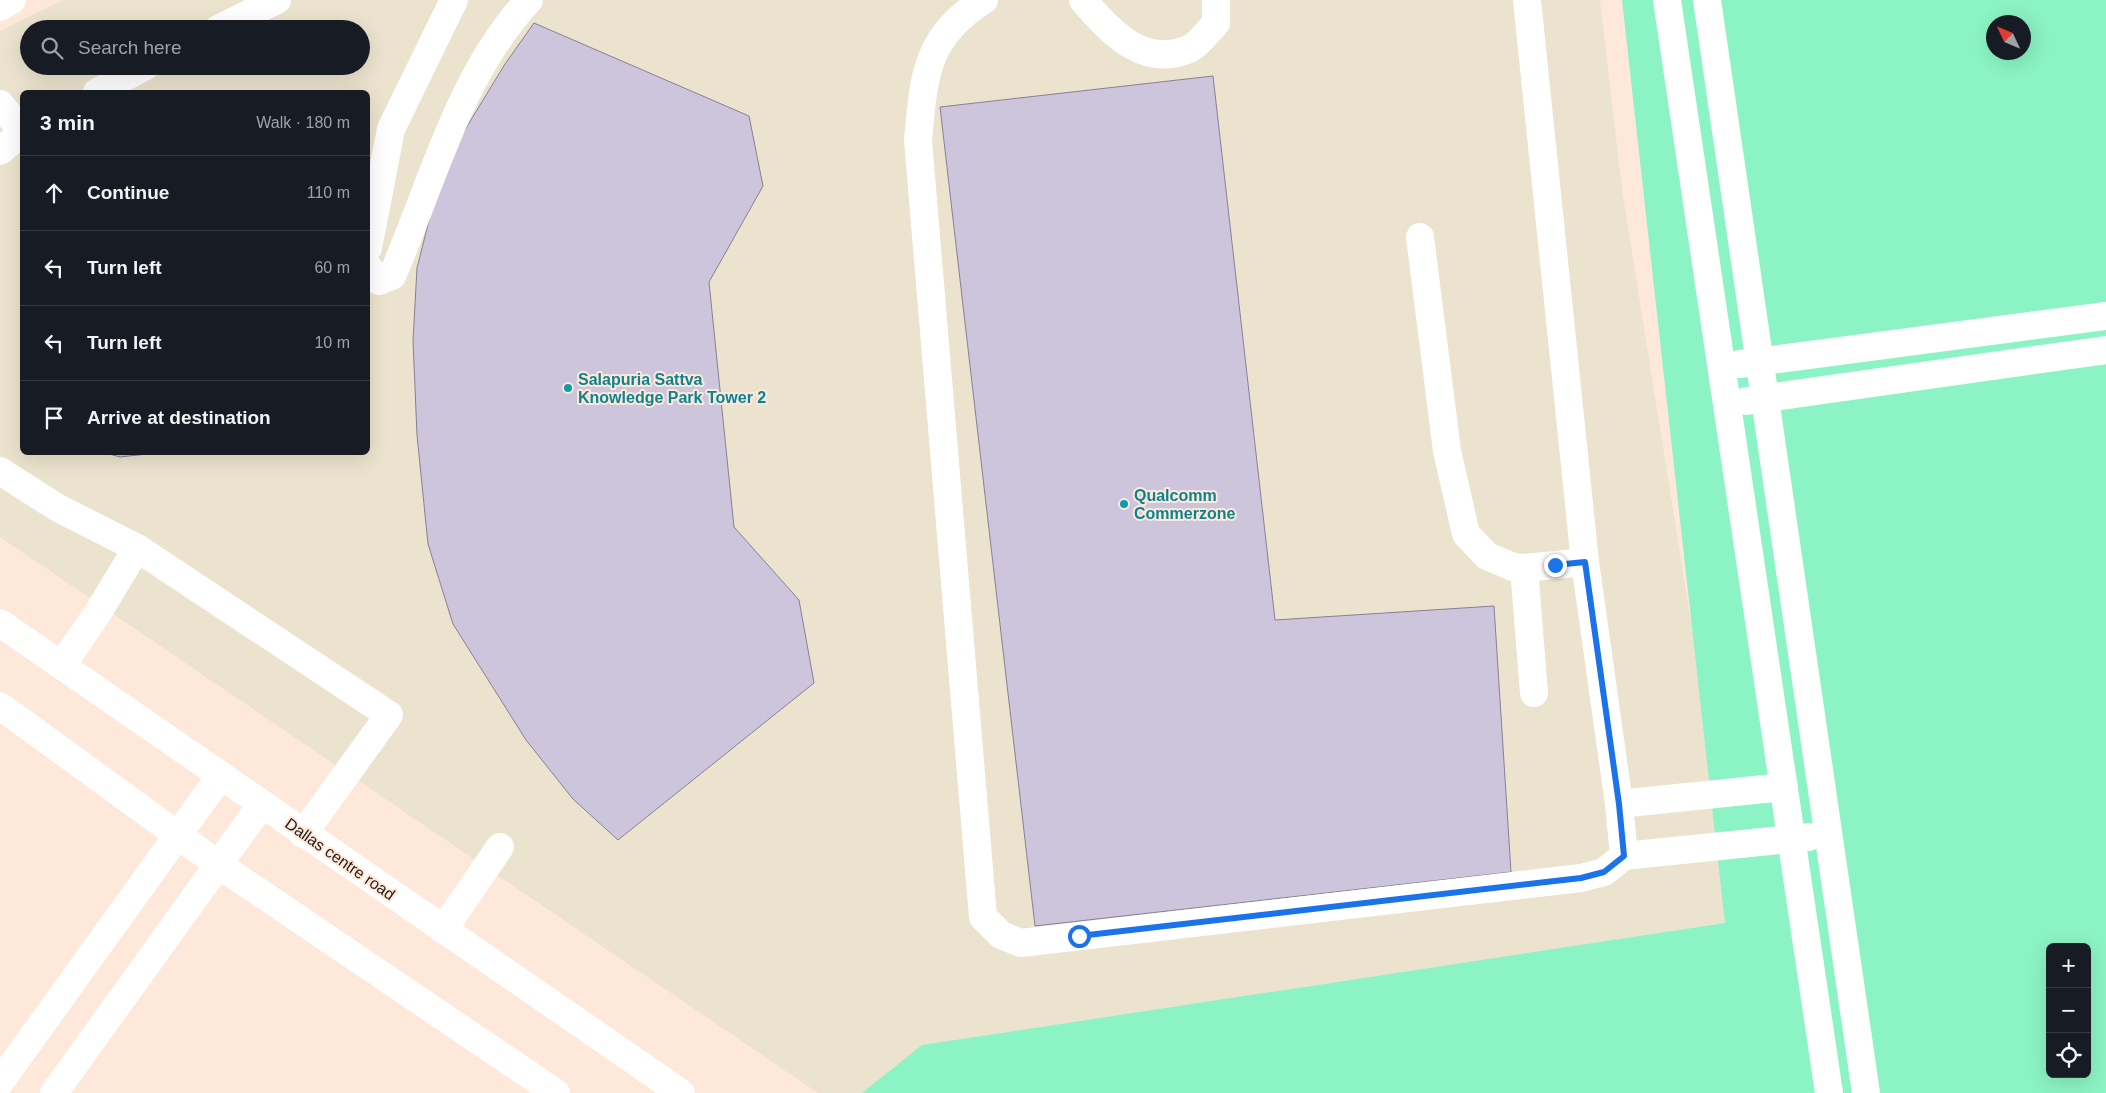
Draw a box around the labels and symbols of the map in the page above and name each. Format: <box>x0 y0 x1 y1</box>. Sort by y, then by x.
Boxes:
north arrow <box>1986 15 2031 60</box>
place label: Salapuria Sattva Knowledge Park Tower 2 <box>578 371 766 406</box>
marker: Salapuria Sattva Knowledge Park Tower 2 <box>562 382 574 394</box>
place label: Qualcomm Commerzone <box>1134 487 1235 522</box>
marker: Qualcomm Commerzone <box>1118 498 1130 510</box>
route end <box>1544 554 1567 577</box>
street label: Dallas centre road <box>282 815 398 903</box>
route start <box>1068 925 1091 948</box>

